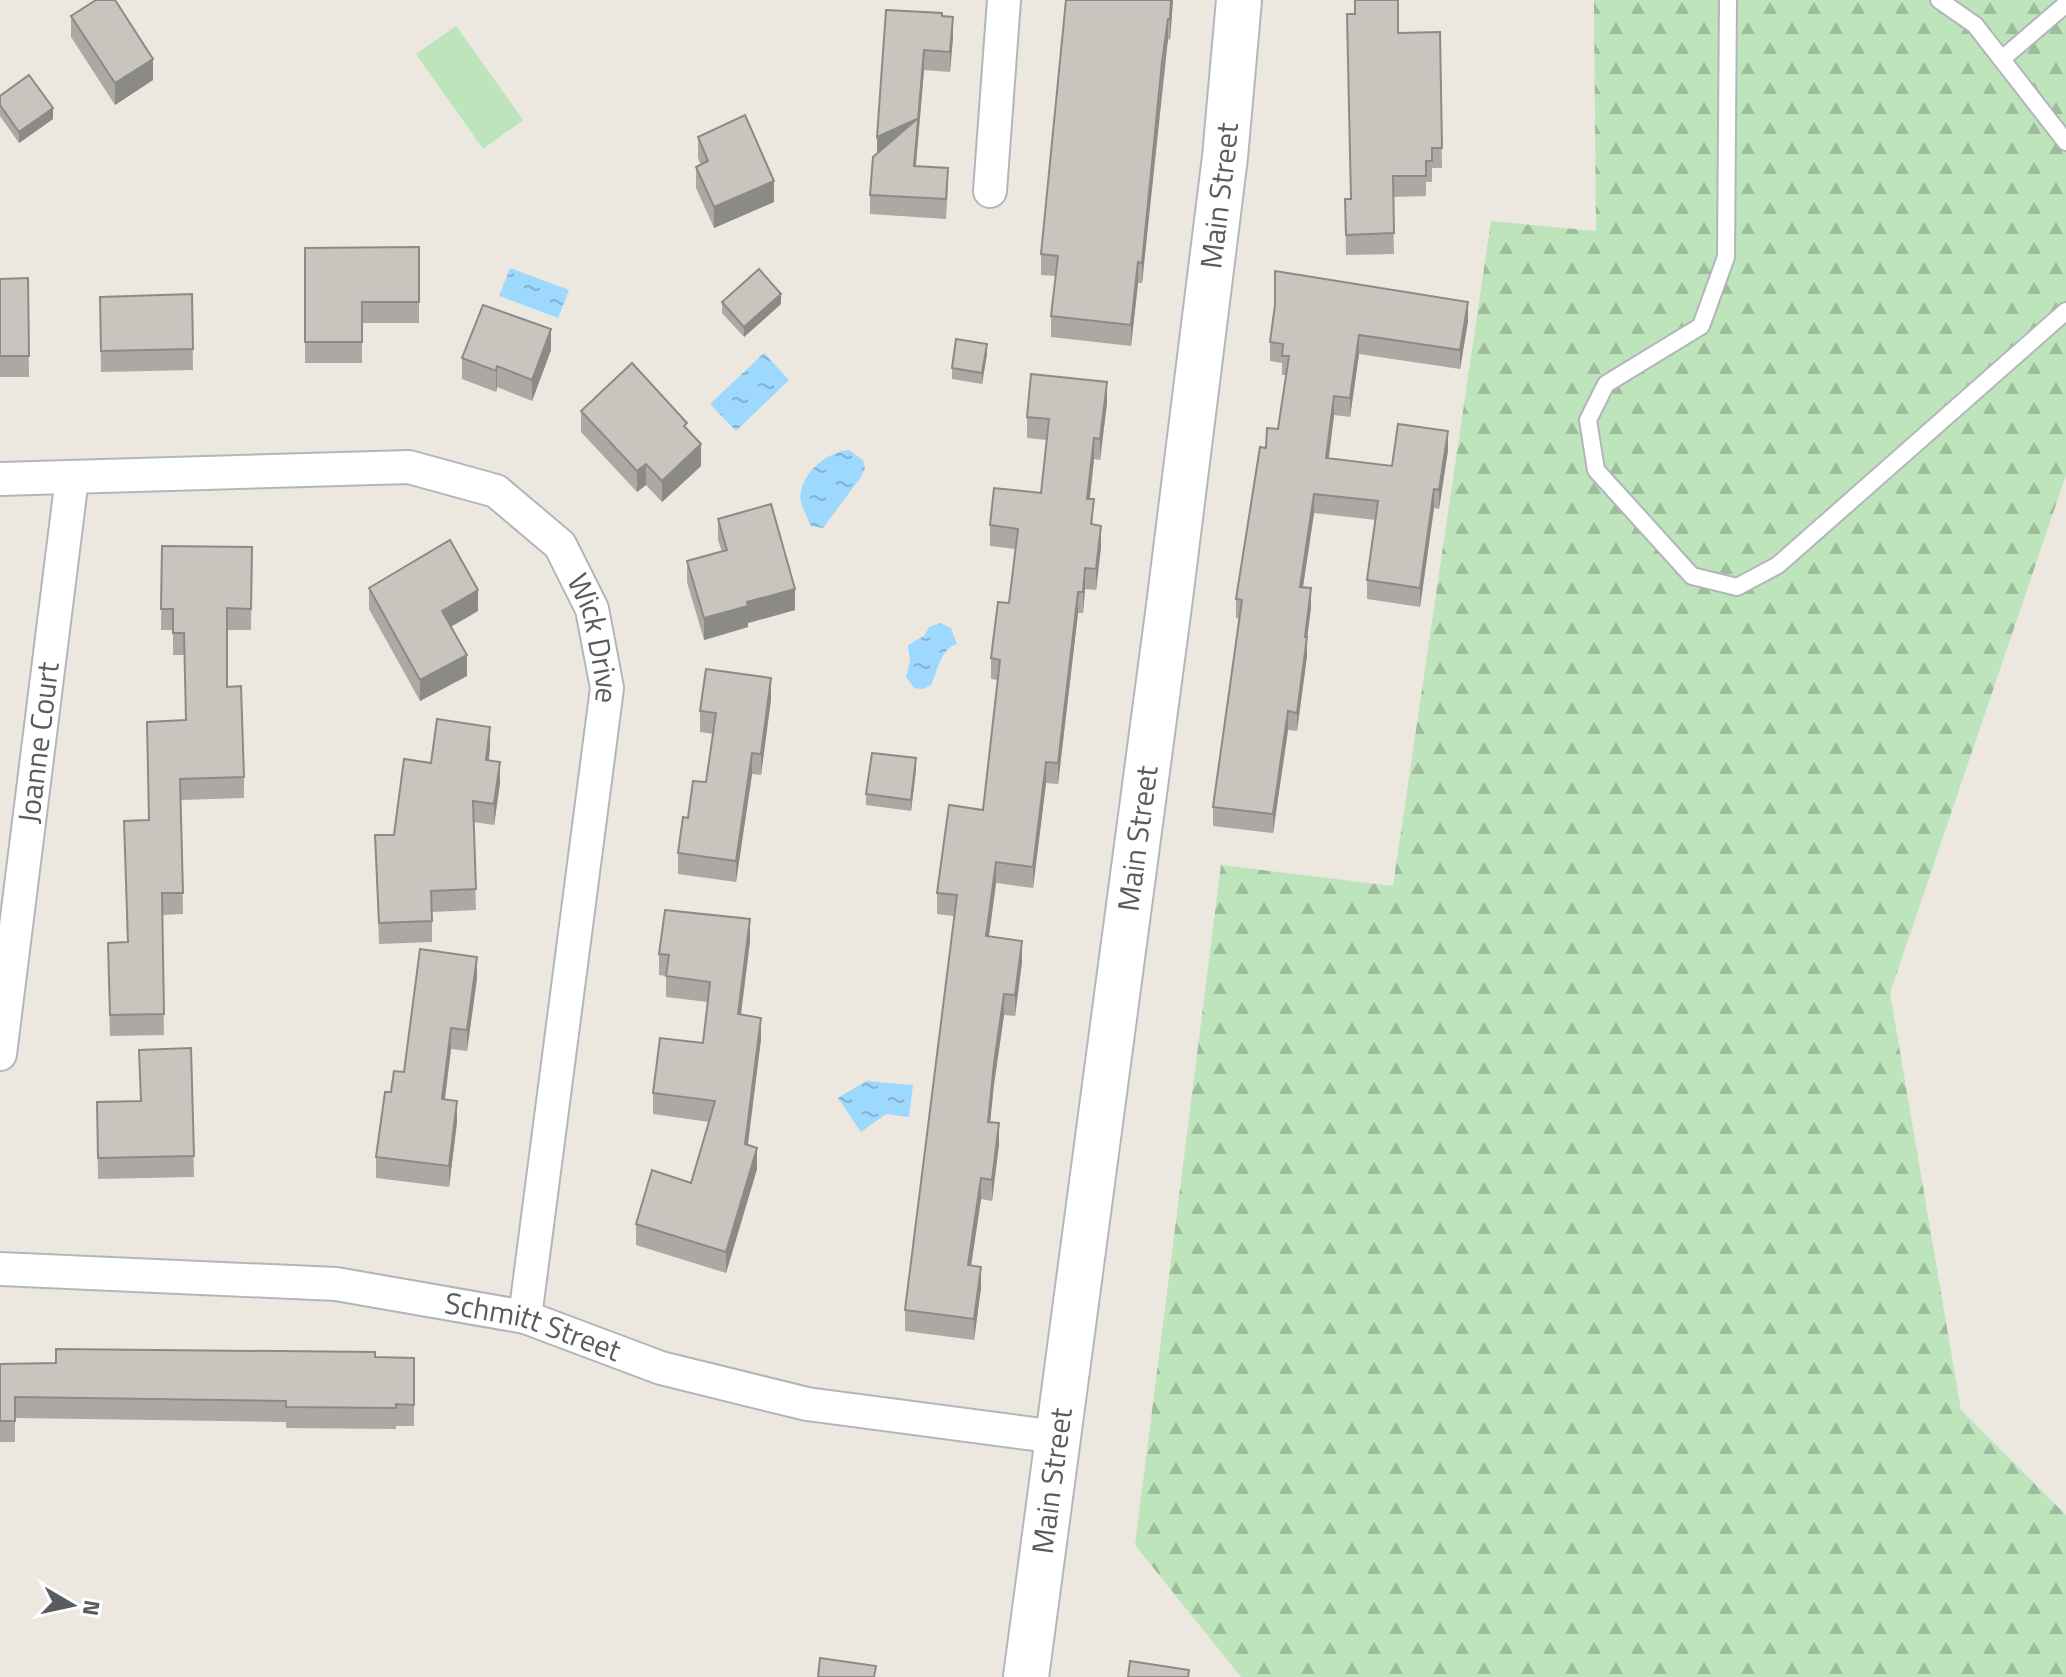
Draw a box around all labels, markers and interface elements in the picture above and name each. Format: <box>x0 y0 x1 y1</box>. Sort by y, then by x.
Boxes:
street label: Main Street <box>1187 120 1250 271</box>
street label: Wick Drive <box>556 565 631 706</box>
street label: Joanne Court <box>5 659 71 826</box>
street label: Main Street <box>1104 762 1170 914</box>
street label: Schmitt Street <box>441 1279 628 1373</box>
street label: Main Street <box>1019 1404 1084 1556</box>
north arrow <box>32 1565 112 1645</box>
text: N <box>74 1598 110 1618</box>

